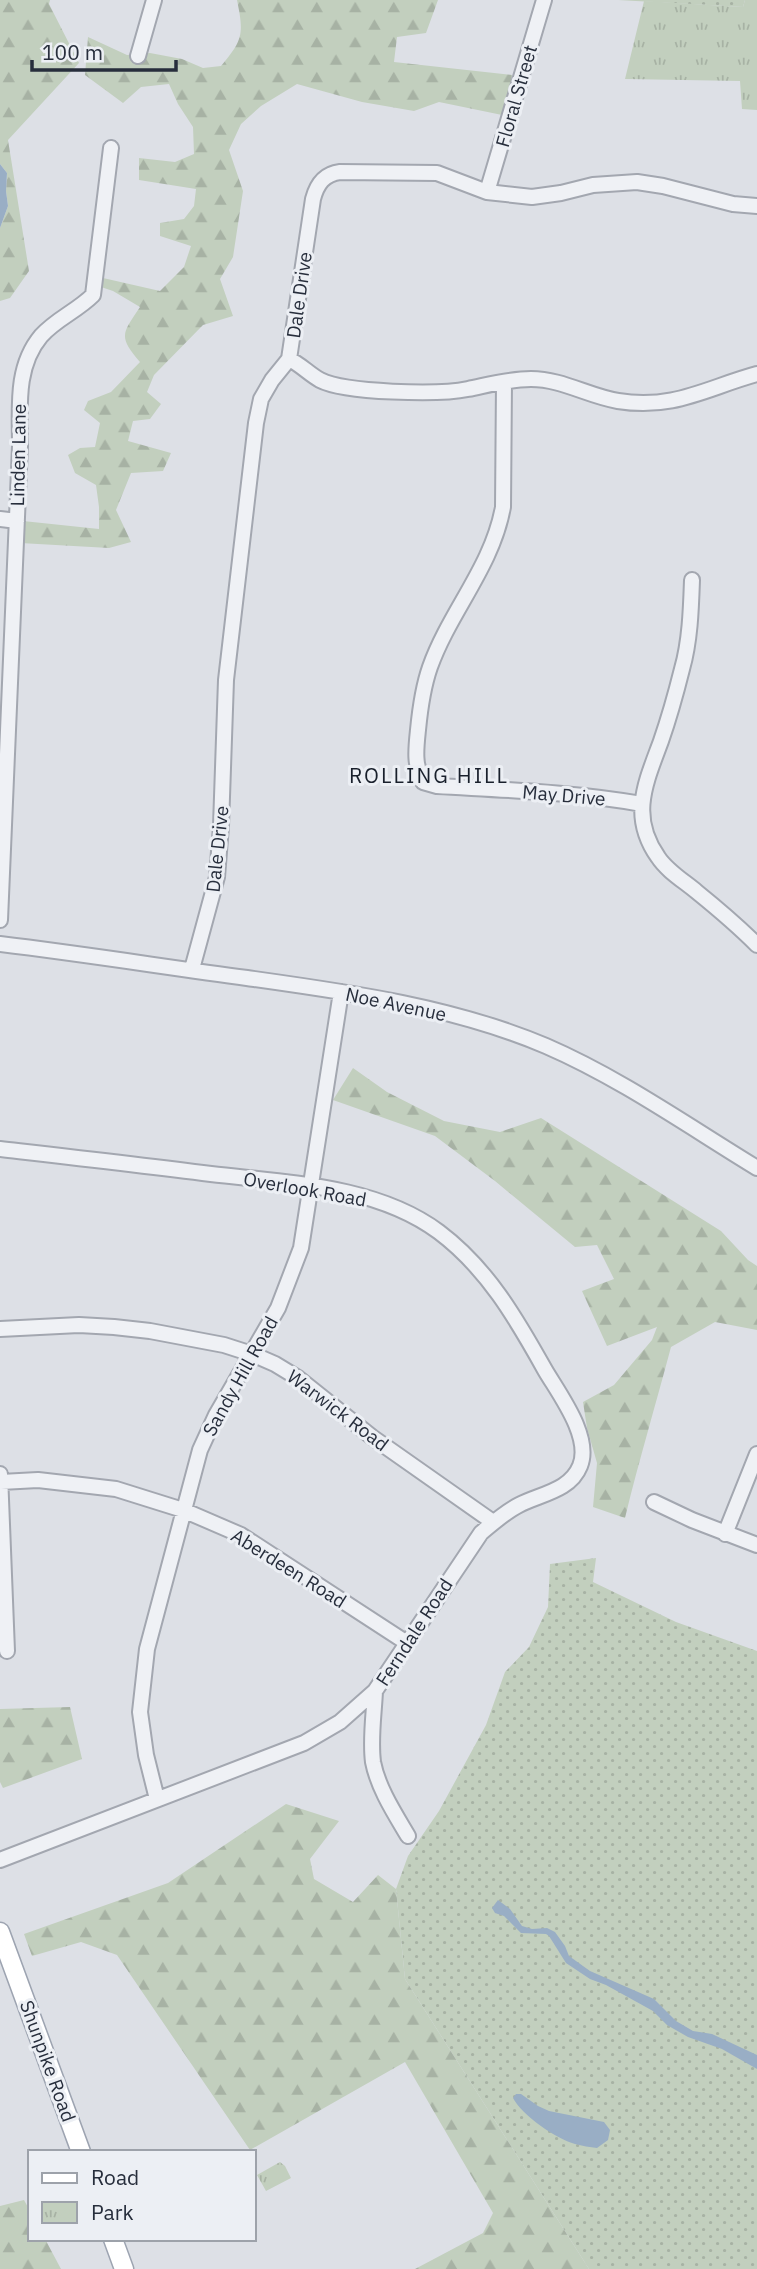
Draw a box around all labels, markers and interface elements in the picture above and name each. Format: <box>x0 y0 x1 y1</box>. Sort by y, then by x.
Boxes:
scale bar <box>32 28 175 72</box>
text: 100 m <box>42 38 103 66</box>
street label: Floral Street <box>490 42 542 150</box>
street label: Dale Drive <box>281 250 317 340</box>
street label: Linden Lane <box>5 403 31 507</box>
district label: ROLLING HILL <box>349 761 509 789</box>
street label: May Drive <box>521 779 607 811</box>
street label: Dale Drive <box>201 804 233 894</box>
street label: Noe Avenue <box>343 982 449 1026</box>
street label: Overlook Road <box>242 1166 368 1212</box>
street label: Sandy Hill Road <box>197 1312 283 1440</box>
street label: Warwick Road <box>282 1364 394 1456</box>
street label: Aberdeen Road <box>227 1523 351 1613</box>
street label: Ferndale Road <box>370 1574 458 1690</box>
street label: Shunpike Road <box>15 1997 81 2125</box>
legend <box>28 2150 256 2241</box>
text: Road <box>91 2163 139 2191</box>
text: Park <box>91 2198 134 2226</box>

